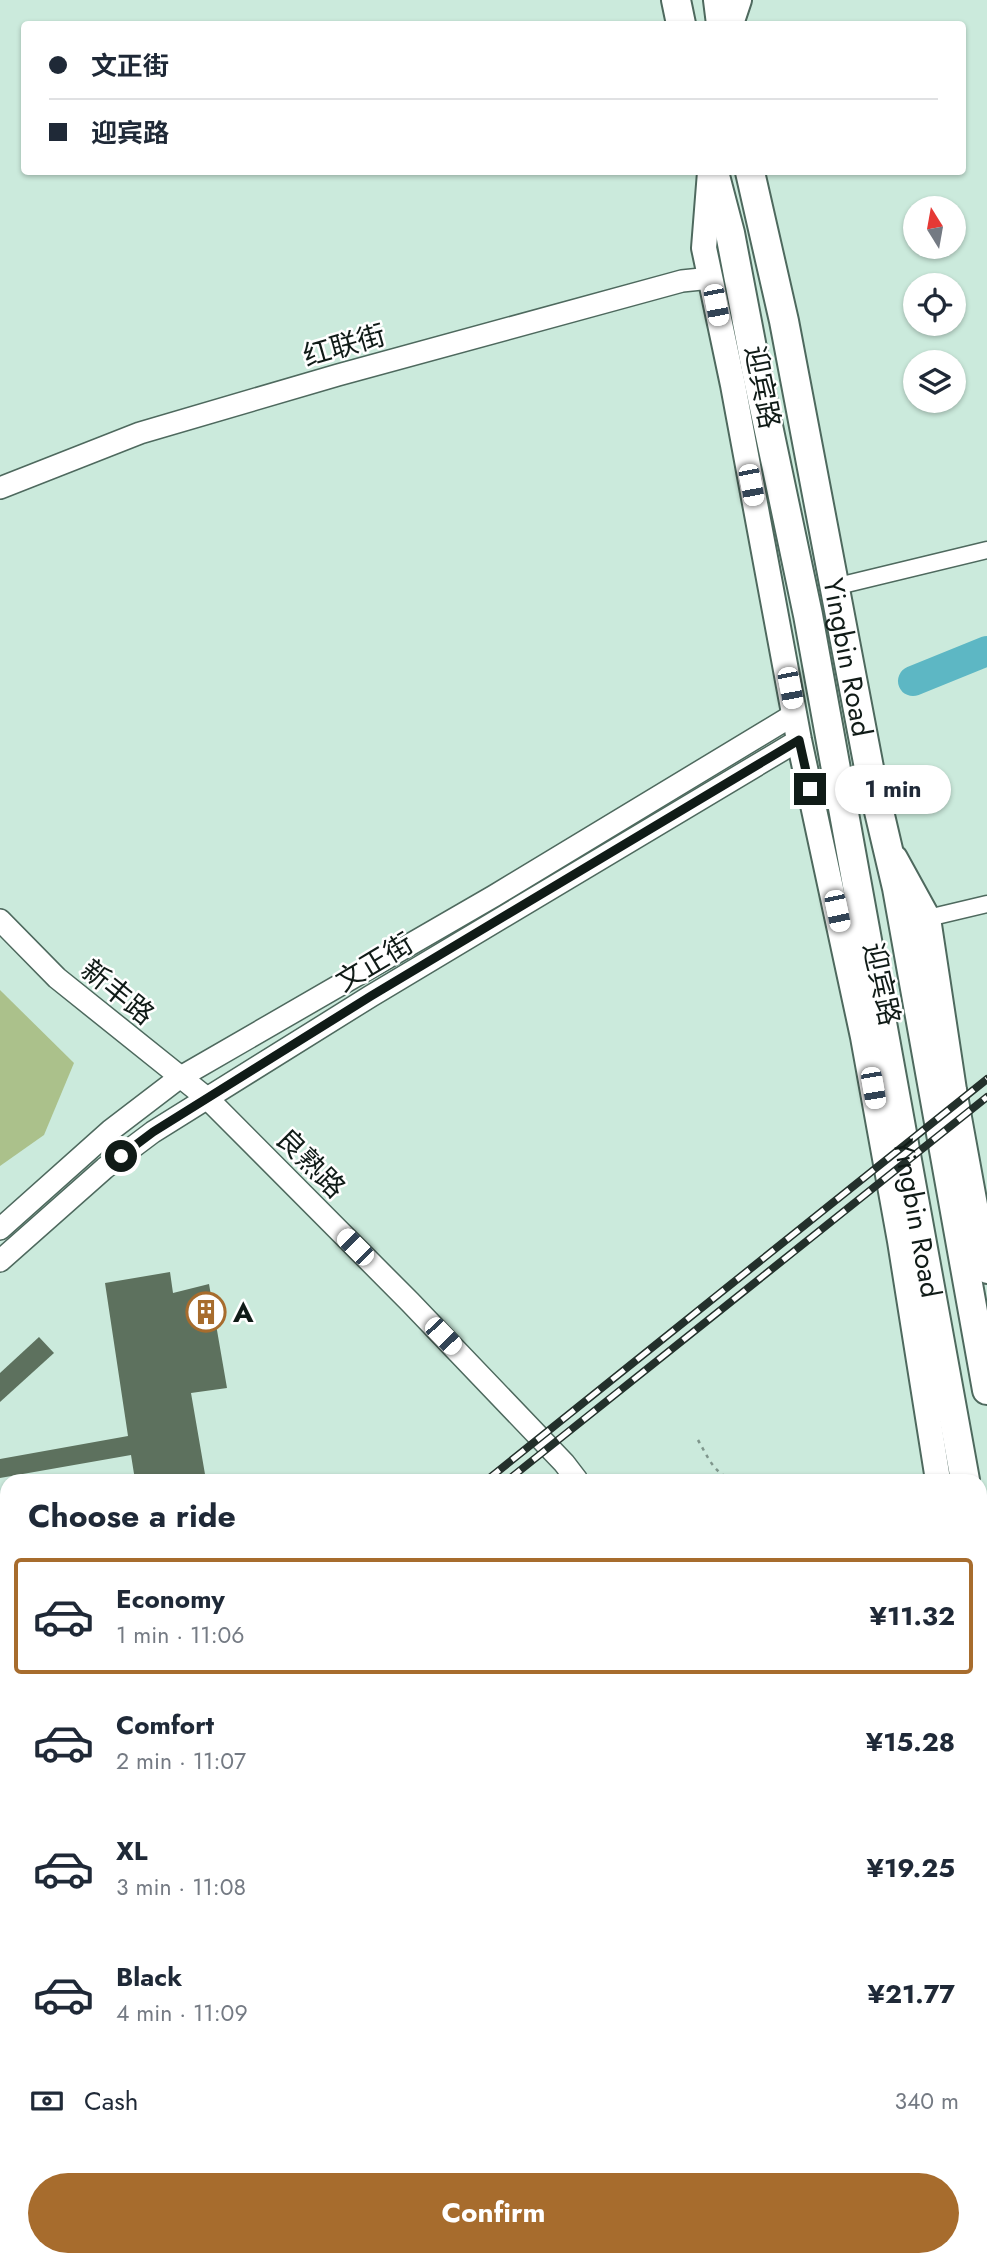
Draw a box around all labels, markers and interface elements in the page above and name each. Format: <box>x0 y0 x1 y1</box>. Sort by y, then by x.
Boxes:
text: 文正街 <box>91 47 169 85</box>
text: 迎宾路 <box>91 114 169 152</box>
north arrow <box>903 196 966 259</box>
map controls <box>903 196 966 413</box>
button: locate <box>903 273 966 336</box>
car <box>702 282 731 328</box>
street label: 红联街 <box>298 314 390 377</box>
street label: 迎宾路 <box>734 342 791 432</box>
button: layers <box>903 350 966 413</box>
car <box>737 462 766 508</box>
street label: Yingbin Road <box>812 575 883 740</box>
car <box>776 665 805 711</box>
callout: 1 min <box>834 764 950 814</box>
text: 1 min <box>864 772 922 806</box>
route end <box>794 773 826 805</box>
car <box>823 888 852 934</box>
street label: 文正街 <box>328 923 421 1002</box>
street label: 迎宾路 <box>853 939 910 1029</box>
street label: 新丰路 <box>72 950 163 1035</box>
car <box>860 1065 887 1111</box>
street label: 良熟路 <box>266 1119 355 1208</box>
street label: Yingbin Road <box>882 1136 951 1301</box>
route start <box>105 1140 137 1172</box>
car <box>333 1225 378 1269</box>
building icon: A <box>185 1291 227 1333</box>
place label: A <box>232 1292 254 1333</box>
car <box>421 1314 466 1358</box>
text: Choose a ride <box>28 1493 236 1539</box>
text: Economy <box>116 1580 225 1618</box>
icon: car <box>32 1585 95 1648</box>
text: ¥11.32 <box>870 1597 955 1635</box>
text: 1 min · 11:06 <box>116 1618 245 1652</box>
text: Comfort <box>116 1706 214 1744</box>
icon: car <box>32 1711 95 1774</box>
text: ¥15.28 <box>866 1723 955 1761</box>
text: 2 min · 11:07 <box>116 1744 246 1778</box>
text: XL <box>116 1832 148 1870</box>
icon: car <box>32 1837 95 1900</box>
text: ¥19.25 <box>867 1849 955 1887</box>
text: 3 min · 11:08 <box>116 1870 246 1904</box>
text: Black <box>116 1958 182 1996</box>
icon: car <box>32 1963 95 2026</box>
text: ¥21.77 <box>868 1975 955 2013</box>
text: 4 min · 11:09 <box>116 1996 248 2030</box>
icon: cash <box>28 2082 66 2120</box>
text: Cash <box>84 2082 138 2120</box>
text: 340 m <box>894 2084 959 2118</box>
button: Confirm <box>28 2173 959 2253</box>

